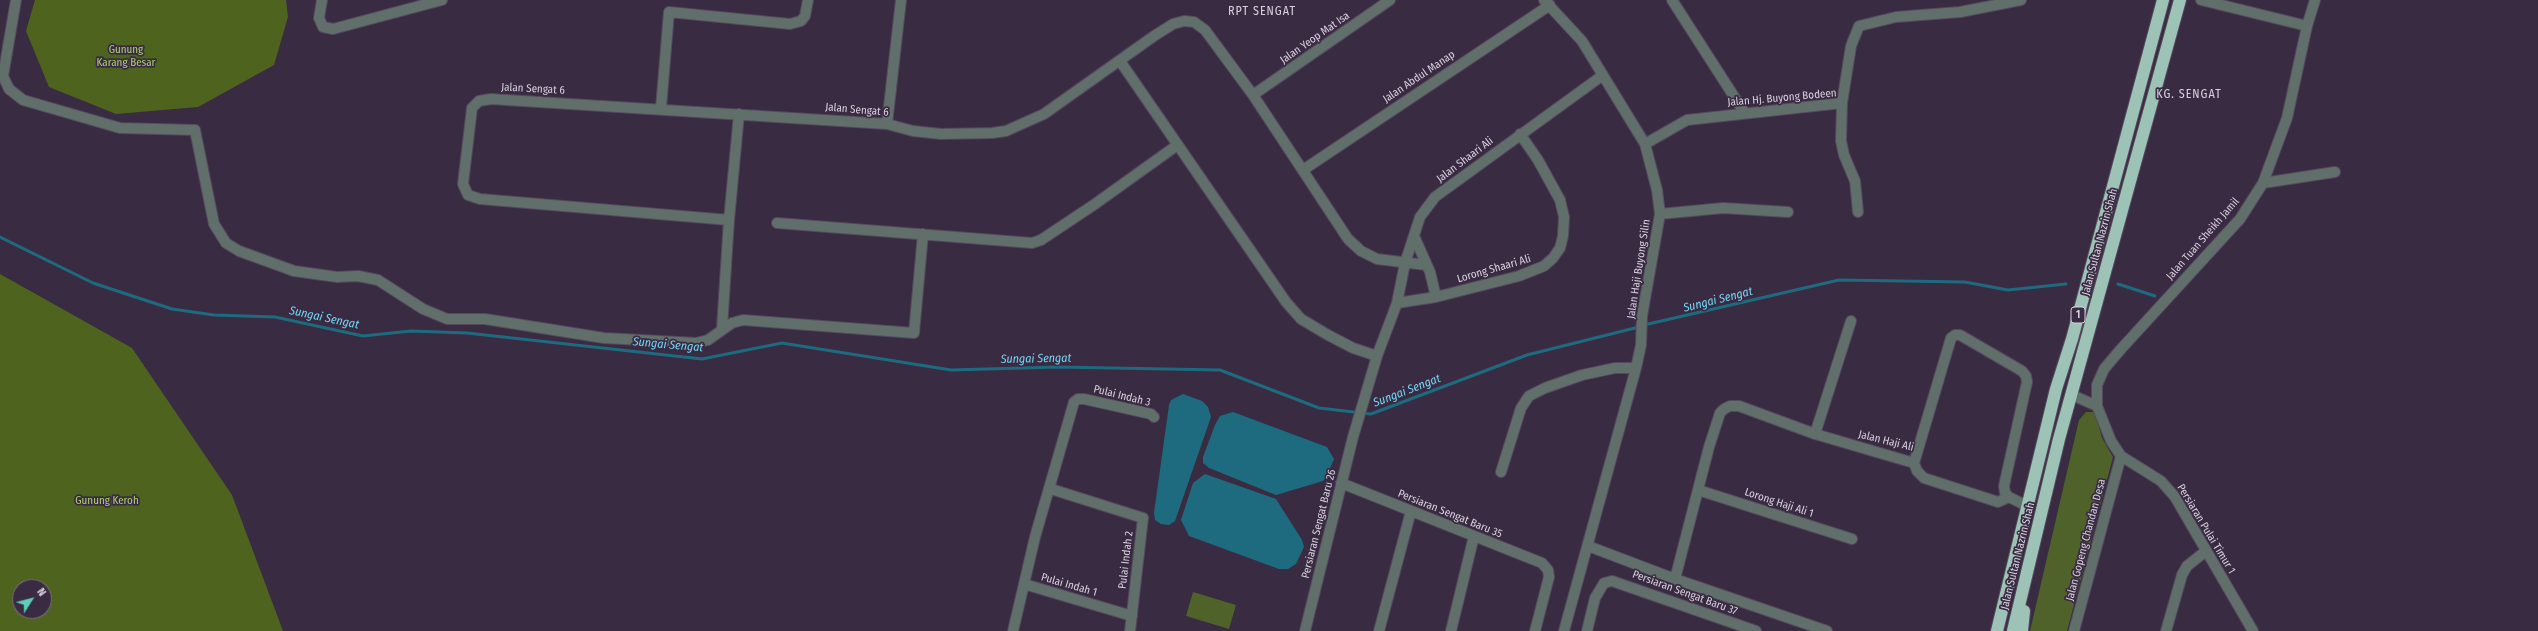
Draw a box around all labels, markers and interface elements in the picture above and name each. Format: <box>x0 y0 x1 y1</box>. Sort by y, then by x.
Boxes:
district label: RPT SENGAT <box>1228 5 1296 19</box>
street label: Jalan Yeop Mat Isa <box>1278 9 1352 67</box>
park label: Gunung Karang Besar <box>97 43 155 69</box>
street label: Jalan Abdul Manap <box>1381 48 1457 106</box>
street label: Jalan Sengat 6 <box>501 81 565 97</box>
street label: Jalan Hj. Buyong Bodeen <box>1727 87 1837 109</box>
district label: KG. SENGAT <box>2156 88 2222 102</box>
street label: Jalan Sengat 6 <box>825 101 889 119</box>
street label: Jalan Shaari Ali <box>1434 134 1496 186</box>
street label: Jalan Sultan Nazrin Shah <box>2079 187 2121 297</box>
street label: Jalan Tuan Sheikh Jamil <box>2164 195 2242 283</box>
street label: Jalan Haji Buyong Silin <box>1625 218 1653 320</box>
street label: Lorong Shaari Ali <box>1456 252 1532 286</box>
water label: Sungai Sengat <box>1682 284 1754 316</box>
water label: Sungai Sengat <box>288 304 360 332</box>
road number: 1 <box>2071 307 2085 323</box>
water label: Sungai Sengat <box>632 335 704 355</box>
water label: Sungai Sengat <box>1000 351 1072 367</box>
water label: Sungai Sengat <box>1371 372 1443 410</box>
street label: Pulai Indah 3 <box>1092 383 1152 409</box>
street label: Jalan Haji Ali <box>1857 428 1915 454</box>
street label: Persiaran Sengat Baru 26 <box>1299 468 1339 580</box>
street label: Jalan Gopeng Chandan Desa <box>2063 478 2109 602</box>
street label: Persiaran Pulai Timur 1 <box>2174 482 2238 576</box>
street label: Lorong Haji Ali 1 <box>1743 486 1815 520</box>
street label: Persiaran Sengat Baru 35 <box>1396 487 1504 541</box>
park label: Gunung Keroh <box>75 494 139 508</box>
street label: Jalan Sultan Nazrin Shah <box>1998 501 2038 611</box>
street label: Pulai Indah 2 <box>1116 530 1136 590</box>
street label: Persiaran Sengat Baru 37 <box>1631 568 1739 618</box>
street label: Pulai Indah 1 <box>1040 571 1098 599</box>
north arrow <box>12 579 52 619</box>
text: N <box>34 586 49 599</box>

